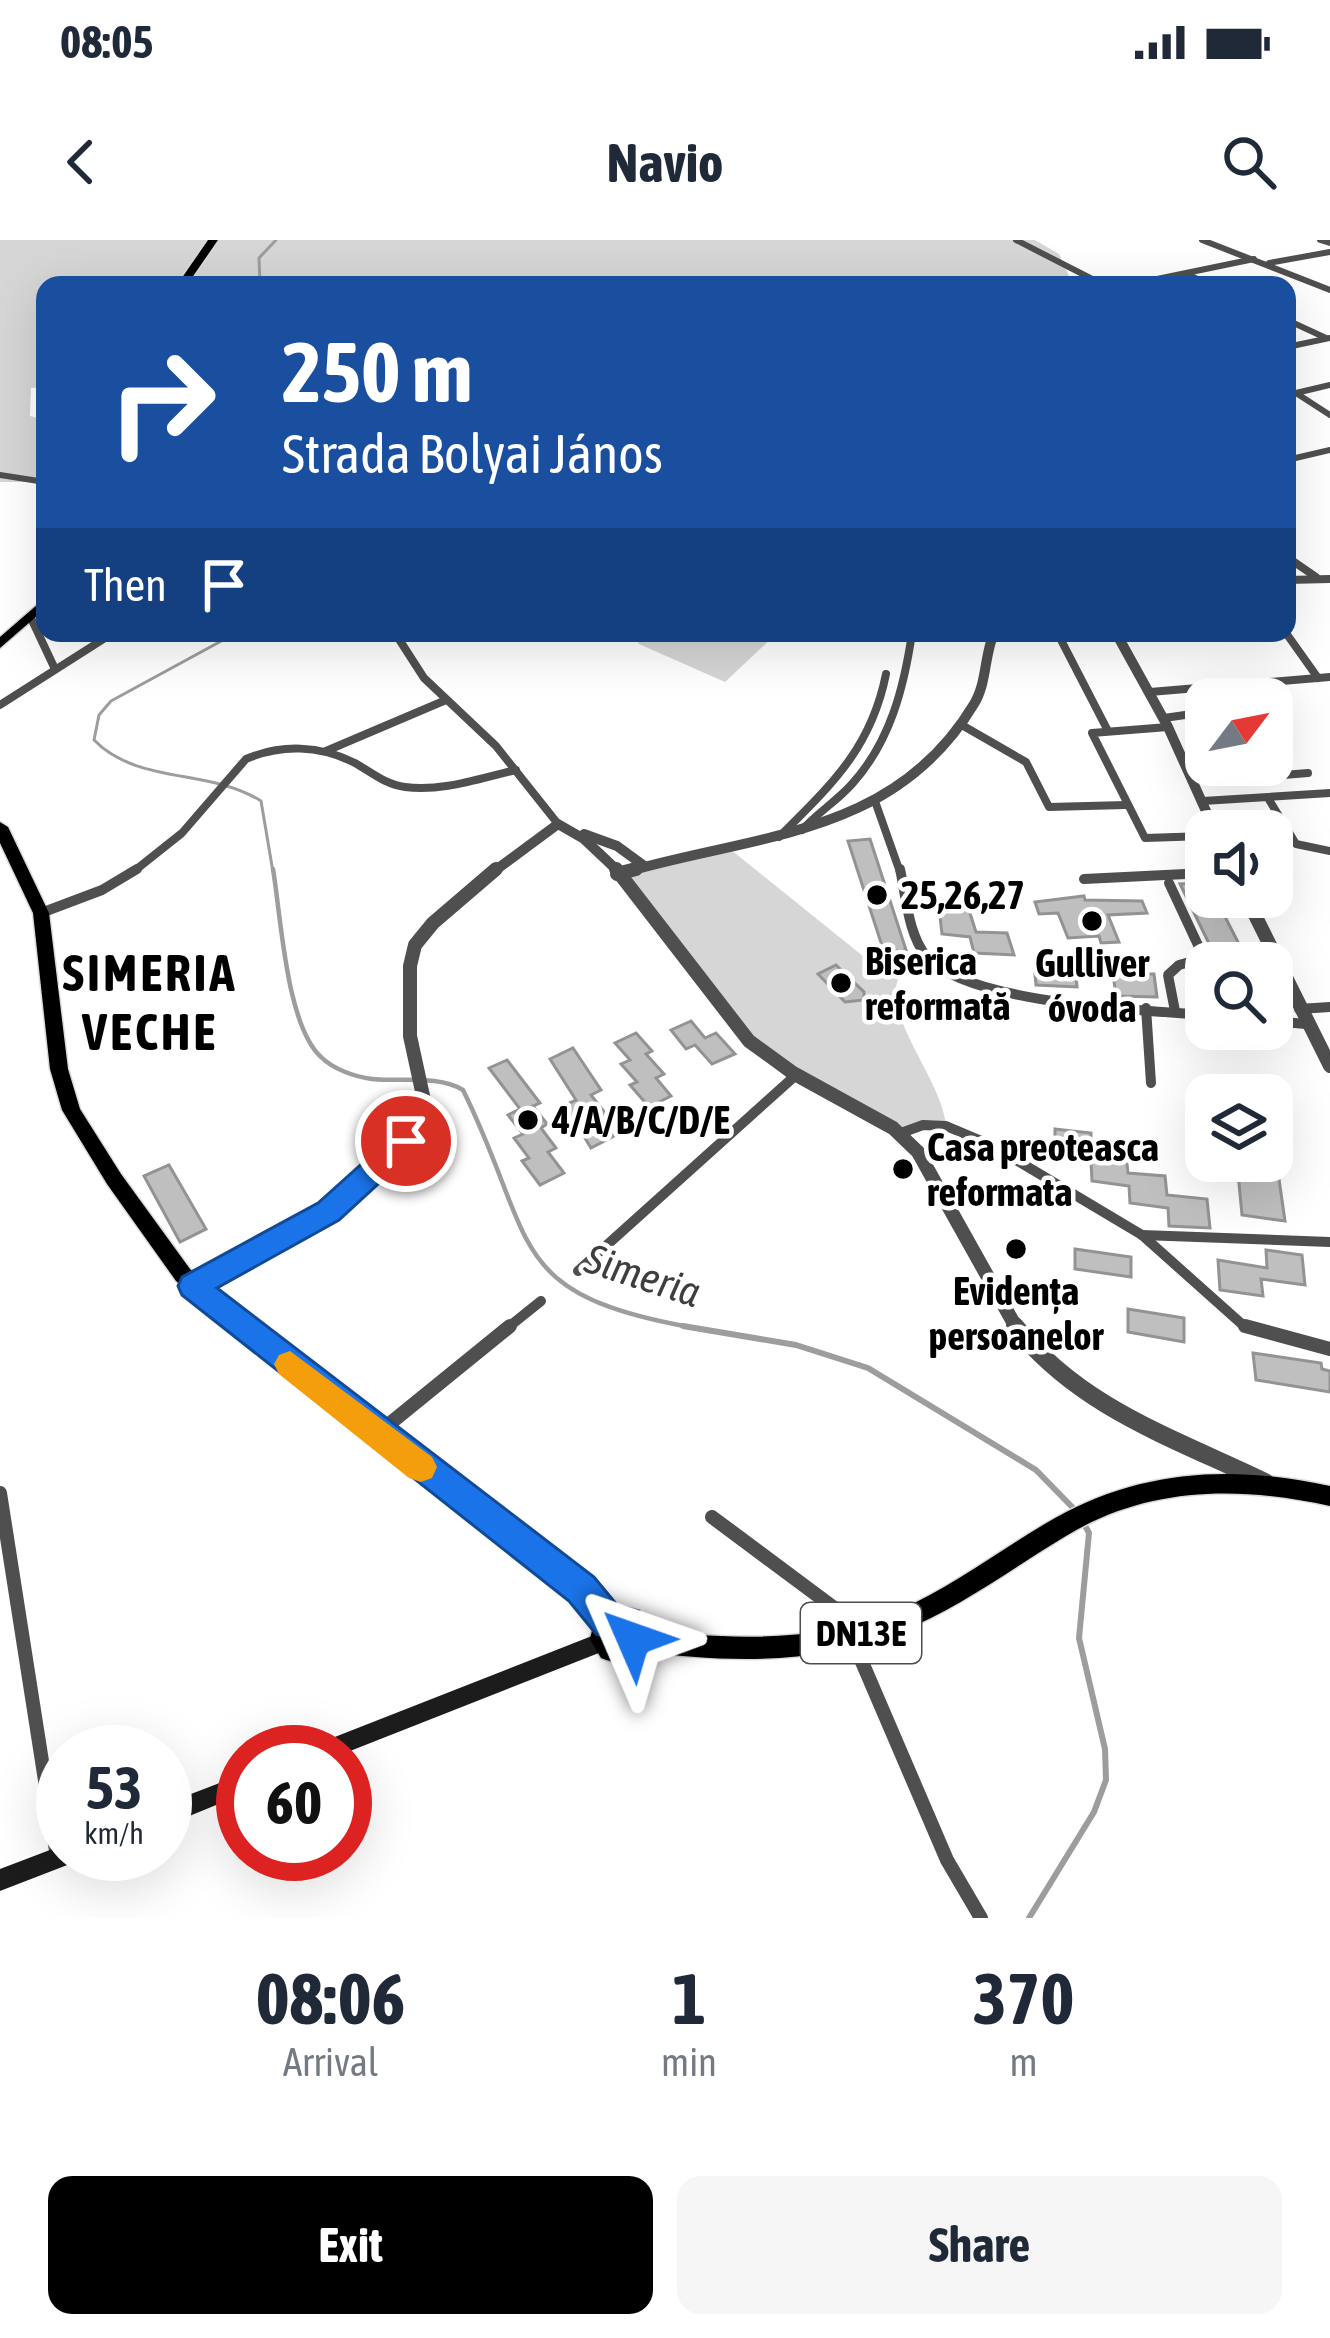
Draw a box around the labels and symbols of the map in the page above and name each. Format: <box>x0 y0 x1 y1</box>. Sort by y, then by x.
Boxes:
north arrow <box>1185 678 1293 786</box>
place label: 25,26,27 <box>901 873 1025 917</box>
marker: 25,26,27 <box>864 882 890 908</box>
marker: Gulliver óvoda <box>1079 908 1105 934</box>
place label: Biserica reformată <box>865 939 1010 1028</box>
place label: Gulliver óvoda <box>1035 941 1151 1030</box>
district label: SIMERIA VECHE <box>63 943 237 1061</box>
marker: Biserica reformată <box>828 970 854 996</box>
pin <box>355 1090 457 1192</box>
place label: 4/A/B/C/D/E <box>551 1098 730 1142</box>
marker: 4/A/B/C/D/E <box>515 1107 541 1133</box>
place label: Casa preoteasca reformata <box>927 1125 1159 1214</box>
marker: Casa preoteasca reformata <box>890 1156 916 1182</box>
water label: Simeria <box>578 1234 707 1316</box>
marker: Evidența persoanelor <box>1003 1236 1029 1262</box>
place label: Evidența persoanelor <box>929 1269 1105 1358</box>
position arrow <box>570 1576 696 1702</box>
road number: DN13E <box>801 1603 921 1663</box>
speed limit sign: 60 <box>216 1725 372 1881</box>

